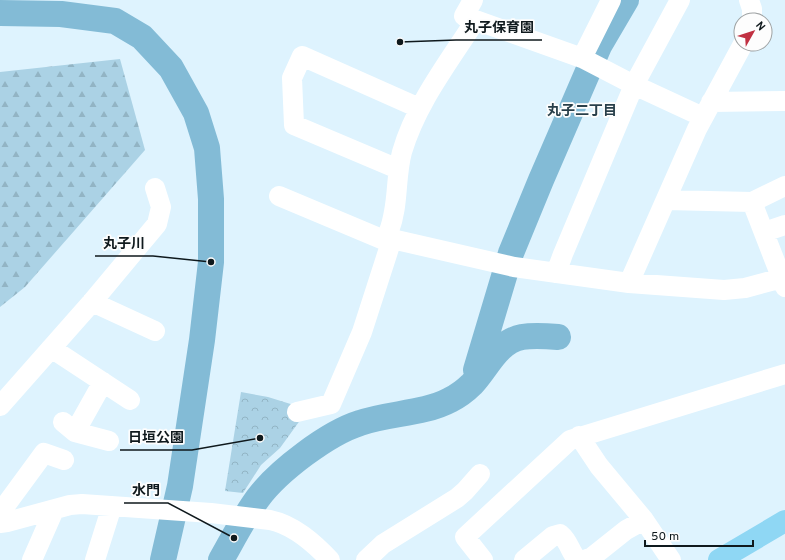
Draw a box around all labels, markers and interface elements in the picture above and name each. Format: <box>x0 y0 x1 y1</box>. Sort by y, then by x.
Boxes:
north arrow <box>733 12 773 52</box>
callout: 丸子保育園 <box>456 14 542 40</box>
text: N <box>752 19 768 34</box>
text: 丸子保育園 <box>464 20 534 37</box>
district label: 丸子二丁目 <box>547 103 617 120</box>
callout: 丸子川 <box>95 230 153 256</box>
text: 丸子川 <box>103 236 145 253</box>
callout: 日垣公園 <box>120 424 192 450</box>
text: 日垣公園 <box>128 430 184 447</box>
callout: 水門 <box>124 477 168 503</box>
text: 水門 <box>132 483 160 500</box>
scale bar <box>645 522 753 548</box>
text: 50 m <box>651 529 679 545</box>

